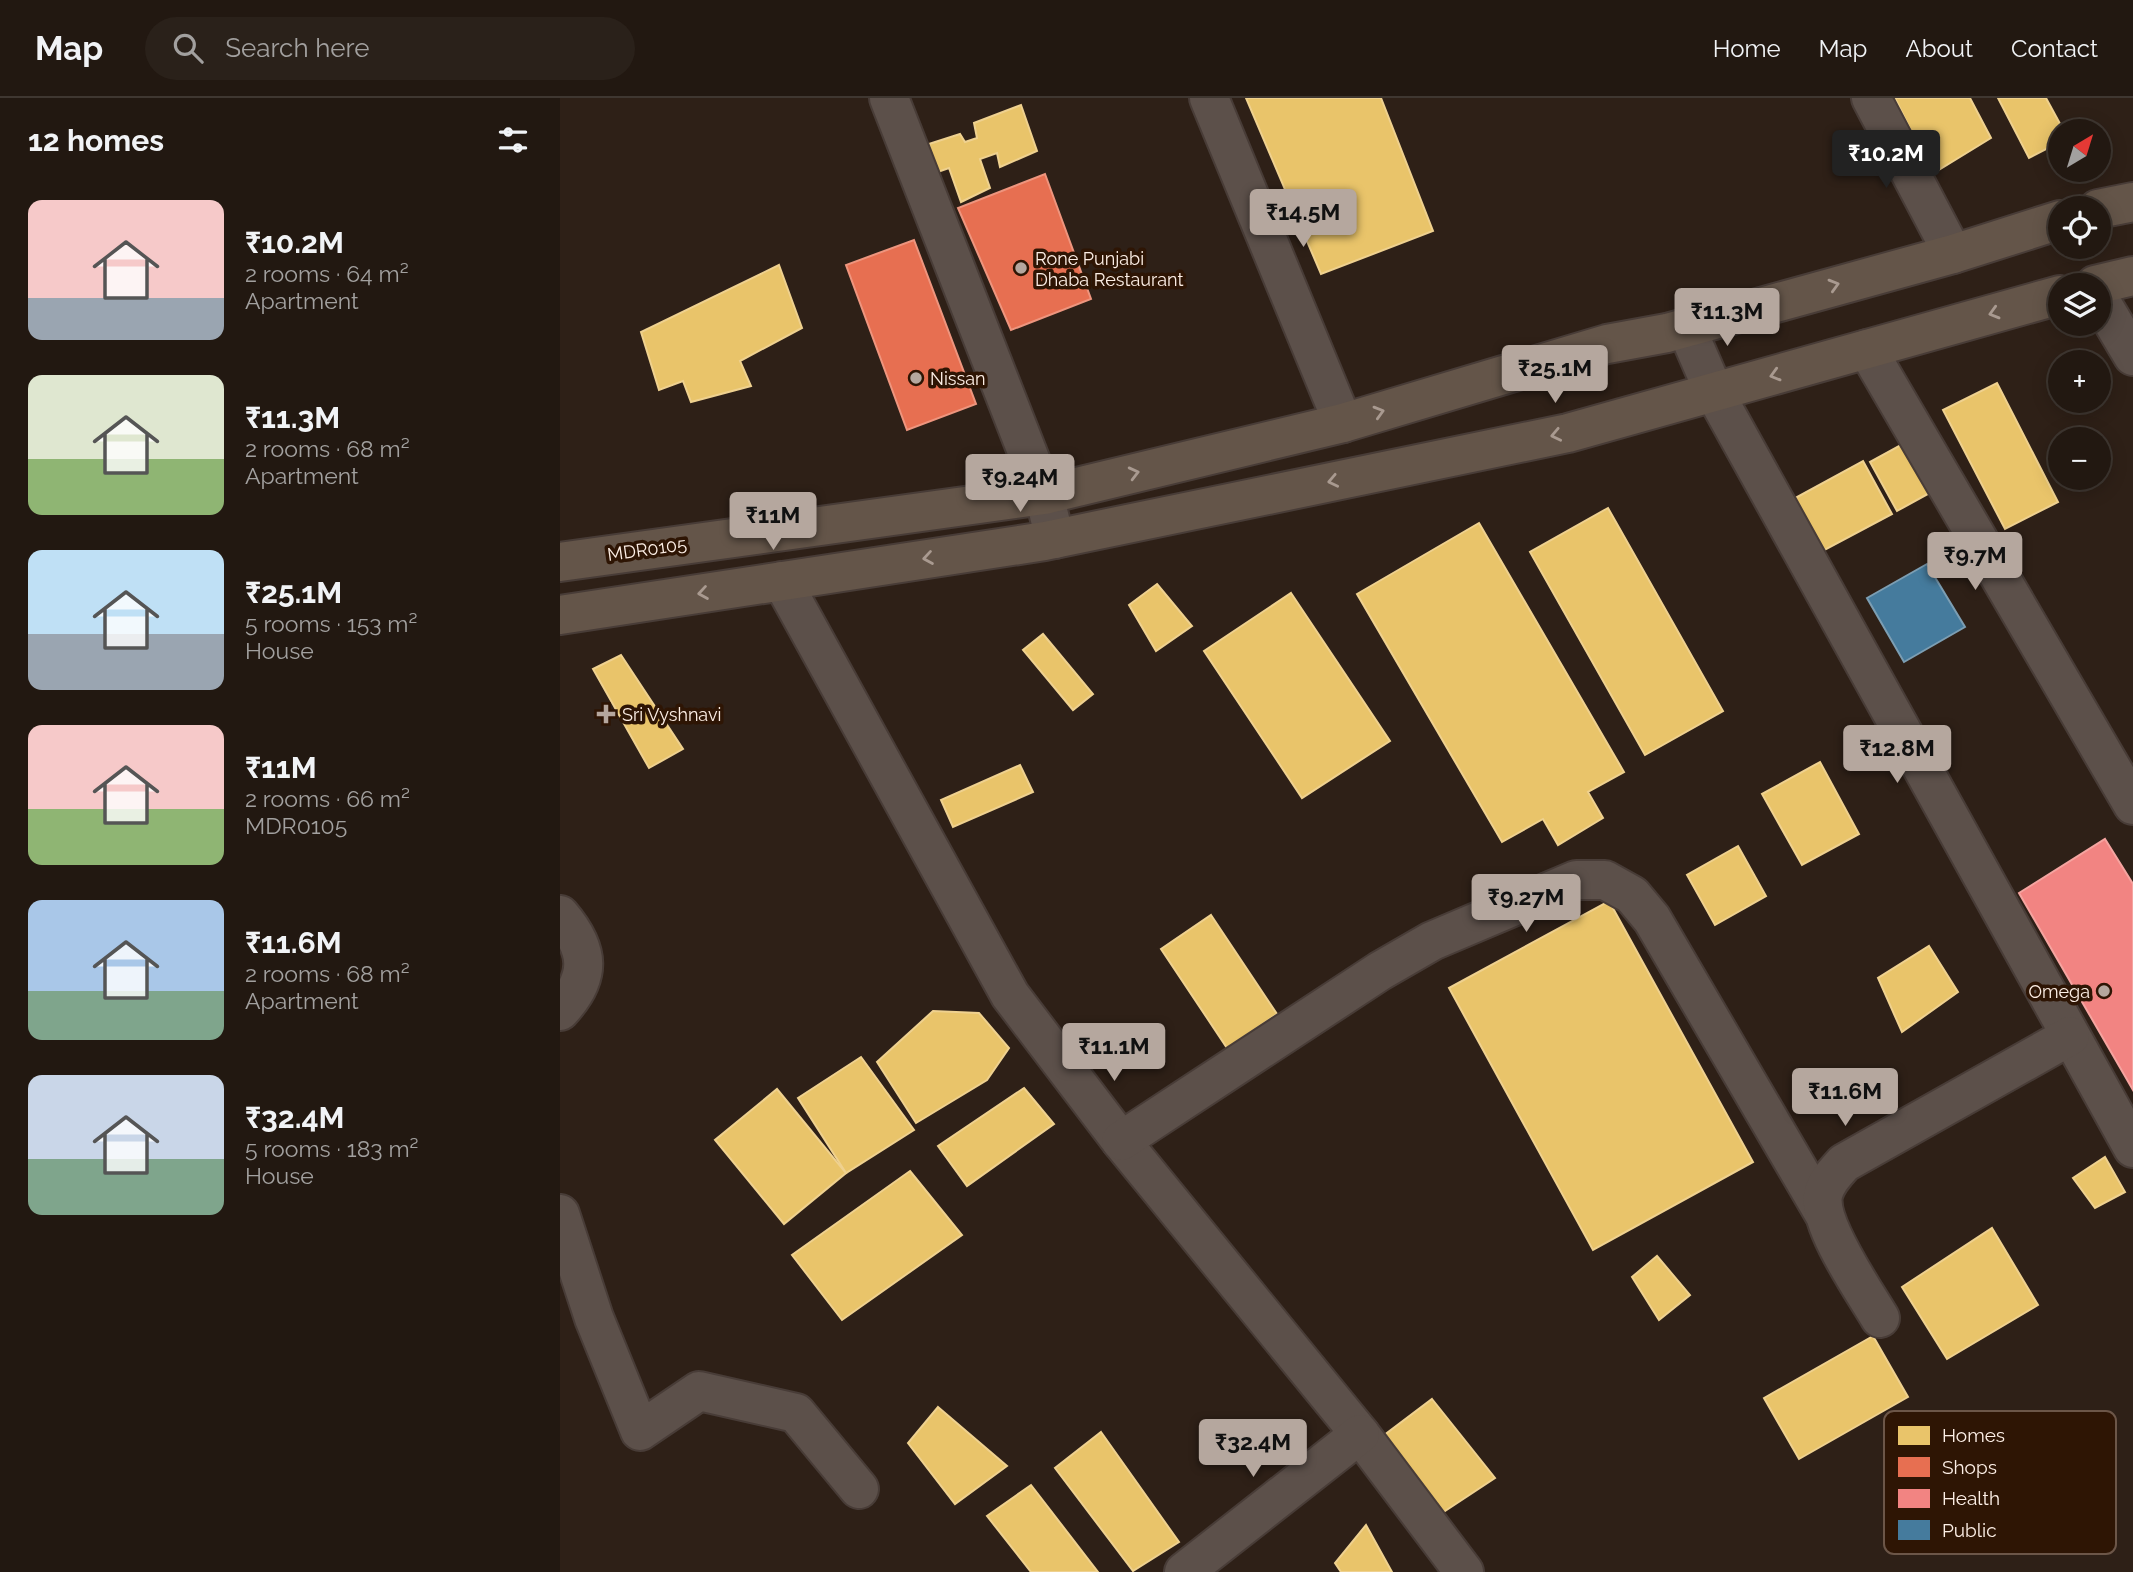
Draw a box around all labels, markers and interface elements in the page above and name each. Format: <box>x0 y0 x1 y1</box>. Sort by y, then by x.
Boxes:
search box <box>145 17 635 80</box>
text: Map <box>35 29 103 68</box>
icon: search <box>169 29 207 67</box>
text: Search here <box>225 33 370 63</box>
text: Home <box>1713 34 1781 63</box>
text: Map <box>1819 34 1867 63</box>
text: About <box>1905 34 1973 63</box>
text: Contact <box>2011 34 2098 63</box>
north arrow <box>2048 119 2110 182</box>
map controls <box>2048 119 2111 490</box>
icon: filters <box>494 121 532 159</box>
text: 12 homes <box>28 123 164 158</box>
pin: ₹10.2M <box>1829 130 1943 190</box>
text: ₹10.2M <box>1848 139 1924 166</box>
pin: ₹14.5M <box>1246 190 1360 249</box>
button: locate <box>2048 196 2111 259</box>
text: ₹14.5M <box>1266 198 1340 225</box>
text: ₹10.2M <box>245 225 344 260</box>
icon: home <box>84 228 168 312</box>
place label: Rone Punjabi Dhaba Restaurant <box>1035 248 1183 290</box>
text: 2 rooms · 64 m² <box>245 260 409 287</box>
marker: Rone Punjabi Dhaba Restaurant <box>1013 260 1029 276</box>
button: layers <box>2048 273 2111 336</box>
one-way arrow <box>1828 279 1840 294</box>
text: Apartment <box>245 287 359 314</box>
pin: ₹11.3M <box>1670 288 1784 348</box>
text: ₹11.3M <box>1691 297 1763 324</box>
one-way arrow <box>1988 305 2000 320</box>
pin: ₹25.1M <box>1498 345 1612 405</box>
button: + <box>2048 350 2111 413</box>
text: ₹25.1M <box>1518 354 1592 381</box>
one-way arrow <box>1769 367 1781 381</box>
place label: Nissan <box>930 368 986 389</box>
marker: Nissan <box>908 370 924 386</box>
text: ₹11.3M <box>245 400 340 435</box>
icon: home <box>84 403 168 487</box>
one-way arrow <box>1373 406 1385 420</box>
one-way arrow <box>1550 427 1562 442</box>
button: − <box>2048 427 2111 490</box>
text: 2 rooms · 68 m² <box>245 435 410 462</box>
pin: ₹9.24M <box>963 454 1077 514</box>
text: Apartment <box>245 462 359 489</box>
text: ₹9.24M <box>981 463 1059 490</box>
one-way arrow <box>1128 467 1140 481</box>
one-way arrow <box>1327 473 1339 488</box>
pin: ₹11M <box>732 492 814 552</box>
text: ₹11M <box>746 501 800 528</box>
pin: ₹9.7M <box>1926 532 2024 592</box>
street label: MDR0105 <box>606 533 688 565</box>
text: ₹9.7M <box>1943 541 2007 568</box>
one-way arrow <box>922 550 933 565</box>
text: ₹25.1M <box>245 575 342 610</box>
icon: home <box>84 578 168 662</box>
one-way arrow <box>697 585 709 600</box>
text: 5 rooms · 153 m² <box>245 610 417 637</box>
text: House <box>245 637 314 664</box>
marker: Sri Vyshnavi <box>596 704 616 724</box>
place label: Sri Vyshnavi <box>622 704 721 725</box>
pin: ₹12.8M <box>1840 726 1954 785</box>
text: ₹12.8M <box>1859 734 1935 761</box>
text: ₹11M <box>245 750 317 785</box>
icon: home <box>84 753 168 837</box>
text: 2 rooms · 66 m² <box>245 785 410 812</box>
text: MDR0105 <box>245 812 347 839</box>
pin: ₹9.27M <box>1469 874 1583 934</box>
text: ₹9.27M <box>1488 883 1564 910</box>
text: ₹11.6M <box>245 925 342 960</box>
icon: home <box>84 928 168 1012</box>
text: 2 rooms · 68 m² <box>245 960 410 987</box>
place label: Omega <box>2029 981 2090 1002</box>
marker: Omega <box>2096 983 2112 999</box>
text: Apartment <box>245 987 359 1014</box>
pin: ₹11.1M <box>1057 1024 1171 1083</box>
text: ₹11.1M <box>1078 1032 1150 1059</box>
pin: ₹11.6M <box>1788 1068 1902 1128</box>
text: ₹11.6M <box>1808 1077 1882 1104</box>
text: ₹32.4M <box>245 1100 345 1135</box>
icon: home <box>84 1103 168 1187</box>
text: 5 rooms · 183 m² <box>245 1135 419 1162</box>
text: House <box>245 1162 314 1189</box>
legend <box>1884 1411 2116 1554</box>
pin: ₹32.4M <box>1196 1420 1310 1479</box>
text: Homes <box>1942 1424 2005 1446</box>
text: ₹32.4M <box>1215 1428 1291 1455</box>
text: Shops <box>1942 1456 1997 1478</box>
text: Health <box>1942 1487 2000 1509</box>
text: Public <box>1942 1519 1997 1541</box>

